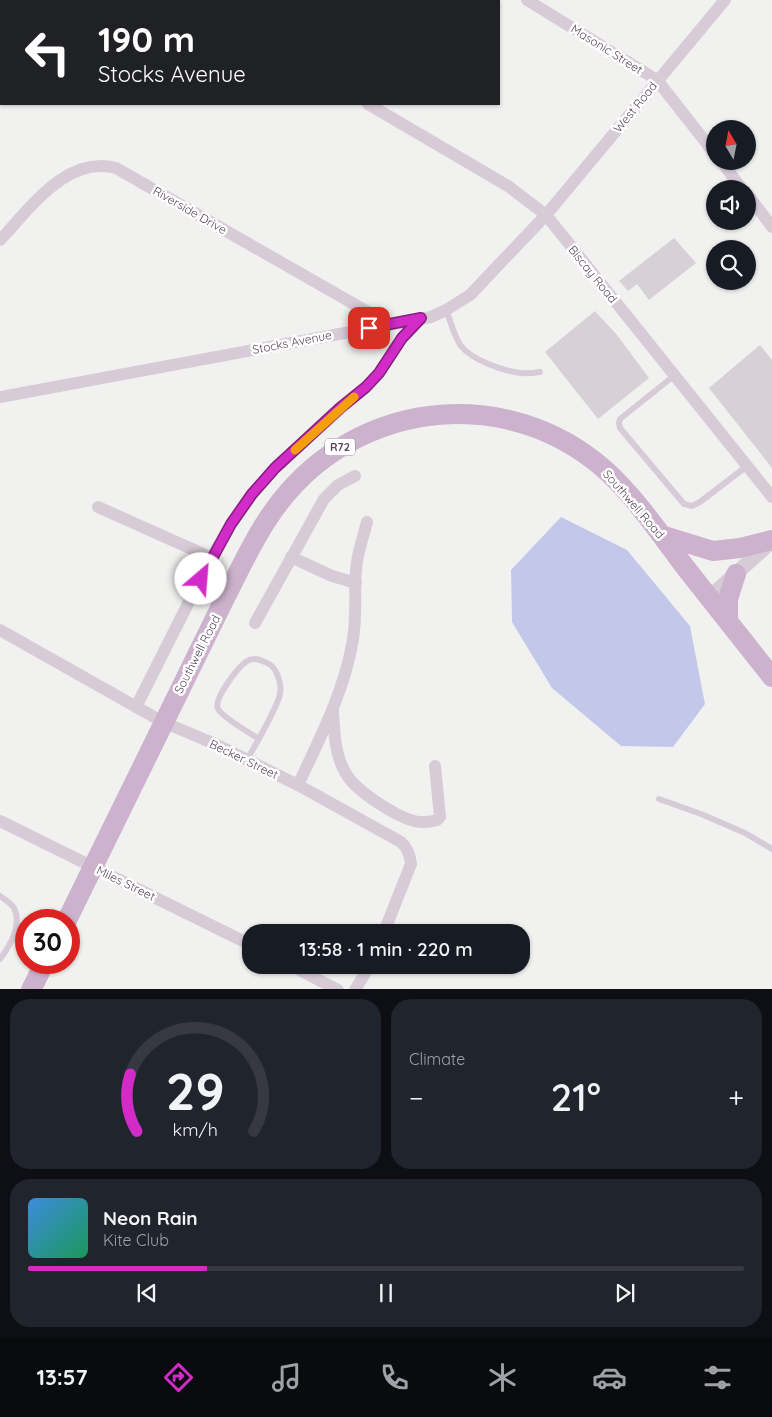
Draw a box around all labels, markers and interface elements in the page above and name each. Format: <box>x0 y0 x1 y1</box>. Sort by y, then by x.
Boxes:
text: 190 m <box>98 17 195 61</box>
icon: left <box>15 20 80 85</box>
street label: Masonic Street <box>568 21 646 77</box>
text: Stocks Avenue <box>98 60 246 88</box>
street label: West Road <box>610 79 660 135</box>
north arrow <box>706 120 756 170</box>
map controls <box>706 120 756 290</box>
button: sound <box>706 180 756 230</box>
street label: Riverside Drive <box>150 183 230 237</box>
button: search <box>706 240 756 290</box>
street label: Biscay Road <box>565 242 621 306</box>
pin <box>348 307 390 349</box>
icon: arrive <box>355 314 383 342</box>
street label: Stocks Avenue <box>251 327 333 357</box>
road number: R72 <box>325 438 355 456</box>
street label: Southwell Road <box>600 467 668 541</box>
position arrow <box>174 552 226 604</box>
street label: Southwell Road <box>171 612 223 696</box>
street label: Becker Street <box>207 736 281 782</box>
street label: Miles Street <box>94 862 158 904</box>
speed limit sign: 30 <box>15 909 80 974</box>
text: 13:58 · 1 min · 220 m <box>299 937 473 961</box>
text: Climate <box>409 1049 465 1069</box>
text: 29 <box>166 1058 225 1123</box>
text: 21° <box>551 1073 601 1121</box>
text: − <box>409 1080 424 1115</box>
text: + <box>728 1080 744 1115</box>
text: km/h <box>173 1118 218 1140</box>
text: Neon Rain <box>103 1206 198 1230</box>
text: Kite Club <box>103 1230 169 1250</box>
icon: previous <box>133 1279 161 1307</box>
icon: pause <box>372 1279 400 1307</box>
icon: next <box>611 1279 639 1307</box>
icon: directions <box>161 1360 196 1395</box>
icon: music <box>269 1360 304 1395</box>
icon: phone <box>377 1360 412 1395</box>
icon: climate <box>485 1360 520 1395</box>
icon: car <box>592 1360 627 1395</box>
icon: filters <box>700 1360 735 1395</box>
text: 13:57 <box>36 1363 88 1391</box>

